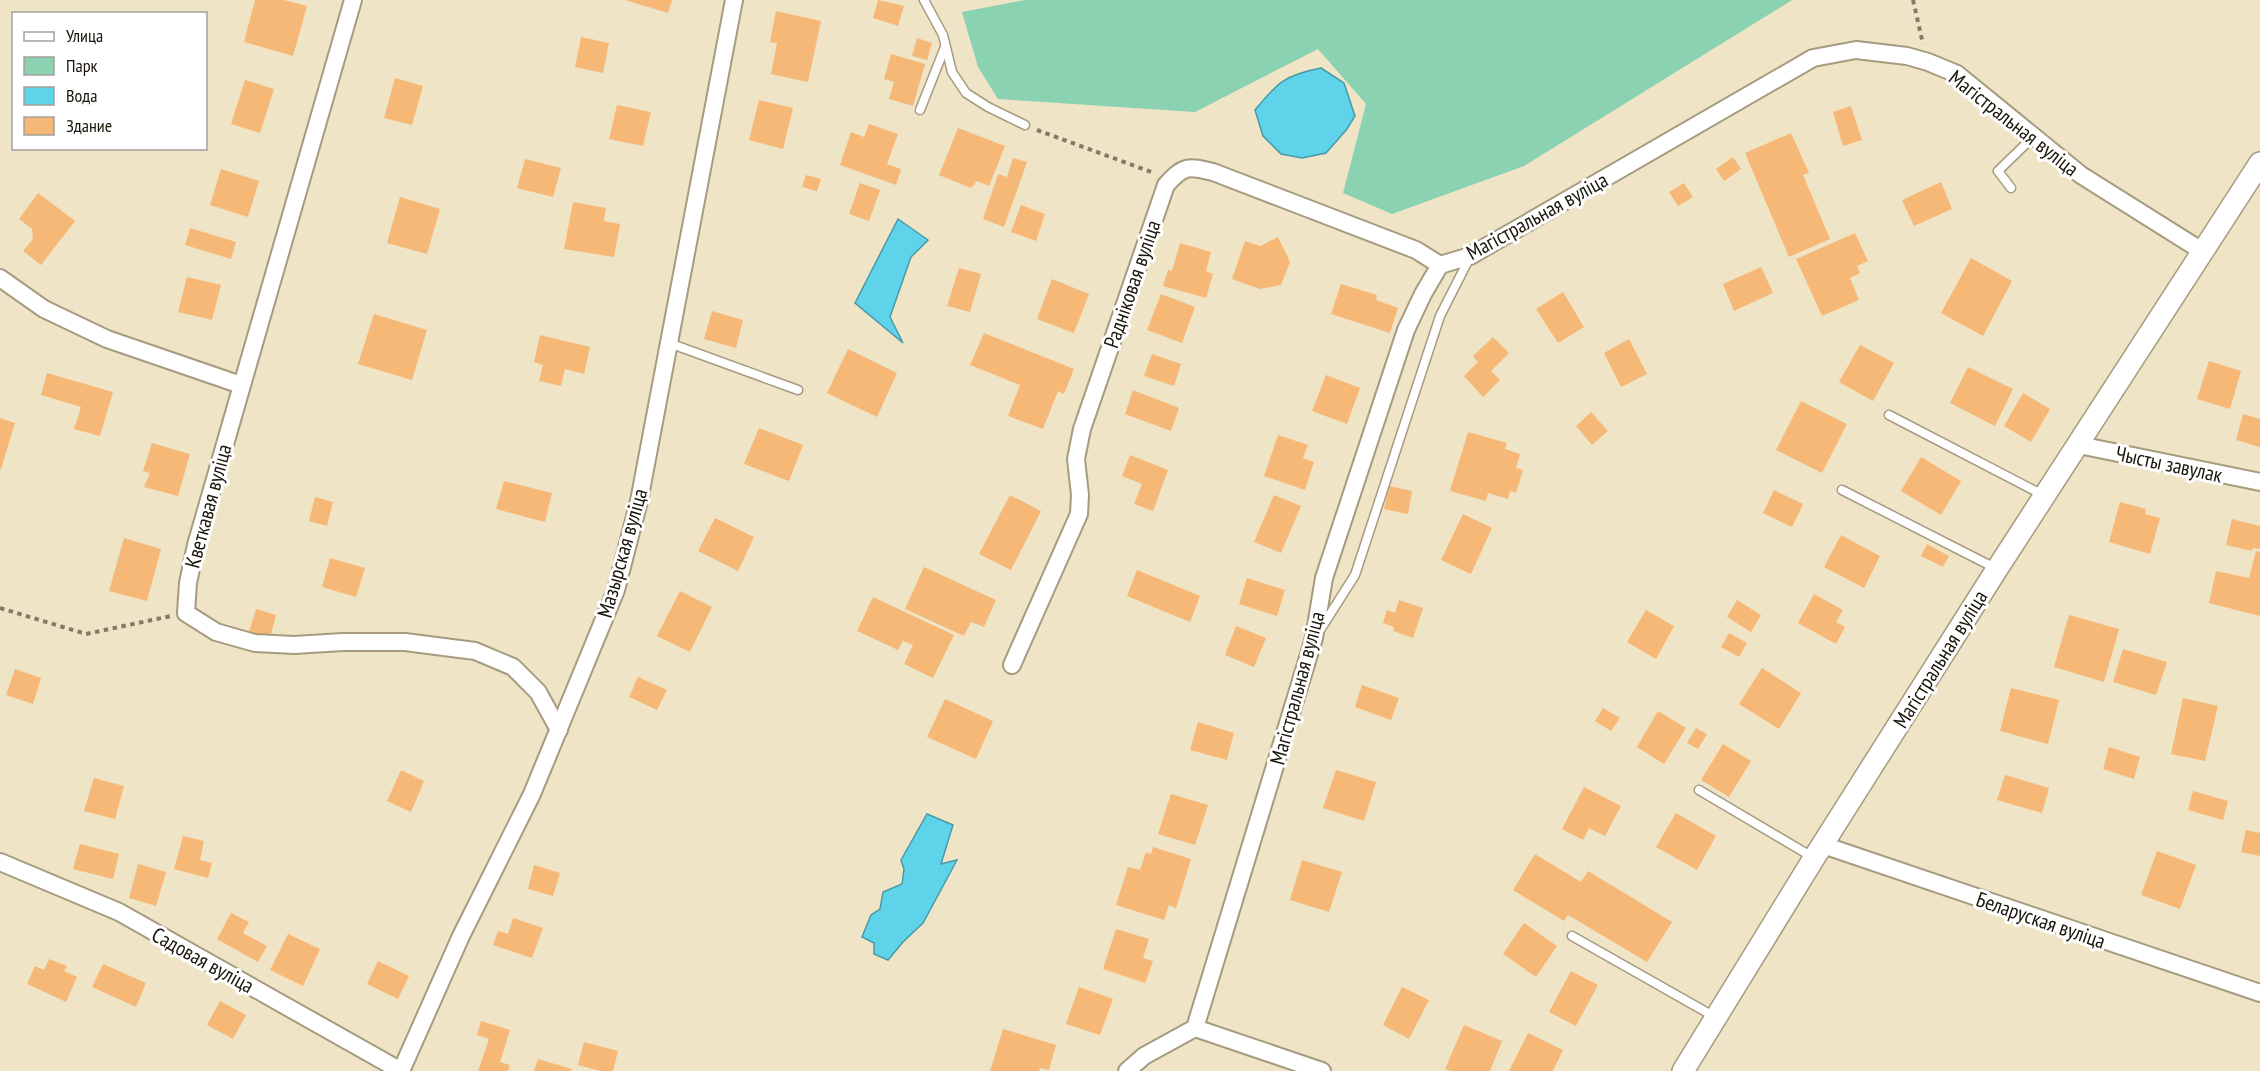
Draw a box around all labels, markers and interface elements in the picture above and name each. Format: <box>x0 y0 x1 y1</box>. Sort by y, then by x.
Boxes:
legend <box>12 12 207 150</box>
text: Улица <box>66 24 103 47</box>
text: Парк <box>66 54 97 77</box>
street label: Магістральная вуліца <box>1944 64 2084 182</box>
text: Вода <box>66 84 97 107</box>
text: Здание <box>66 114 112 137</box>
street label: Магістральная вуліца <box>1462 166 1612 266</box>
street label: Радніковая вуліца <box>1097 216 1167 352</box>
street label: Чысты завулак <box>2113 440 2225 488</box>
street label: Кветкавая вуліца <box>179 441 237 571</box>
street label: Мазырская вуліца <box>591 485 653 621</box>
street label: Магістральная вуліца <box>1887 585 1993 733</box>
street label: Магістральная вуліца <box>1264 608 1330 768</box>
street label: Беларуская вуліца <box>1973 885 2109 955</box>
street label: Садовая вуліца <box>147 921 259 999</box>

